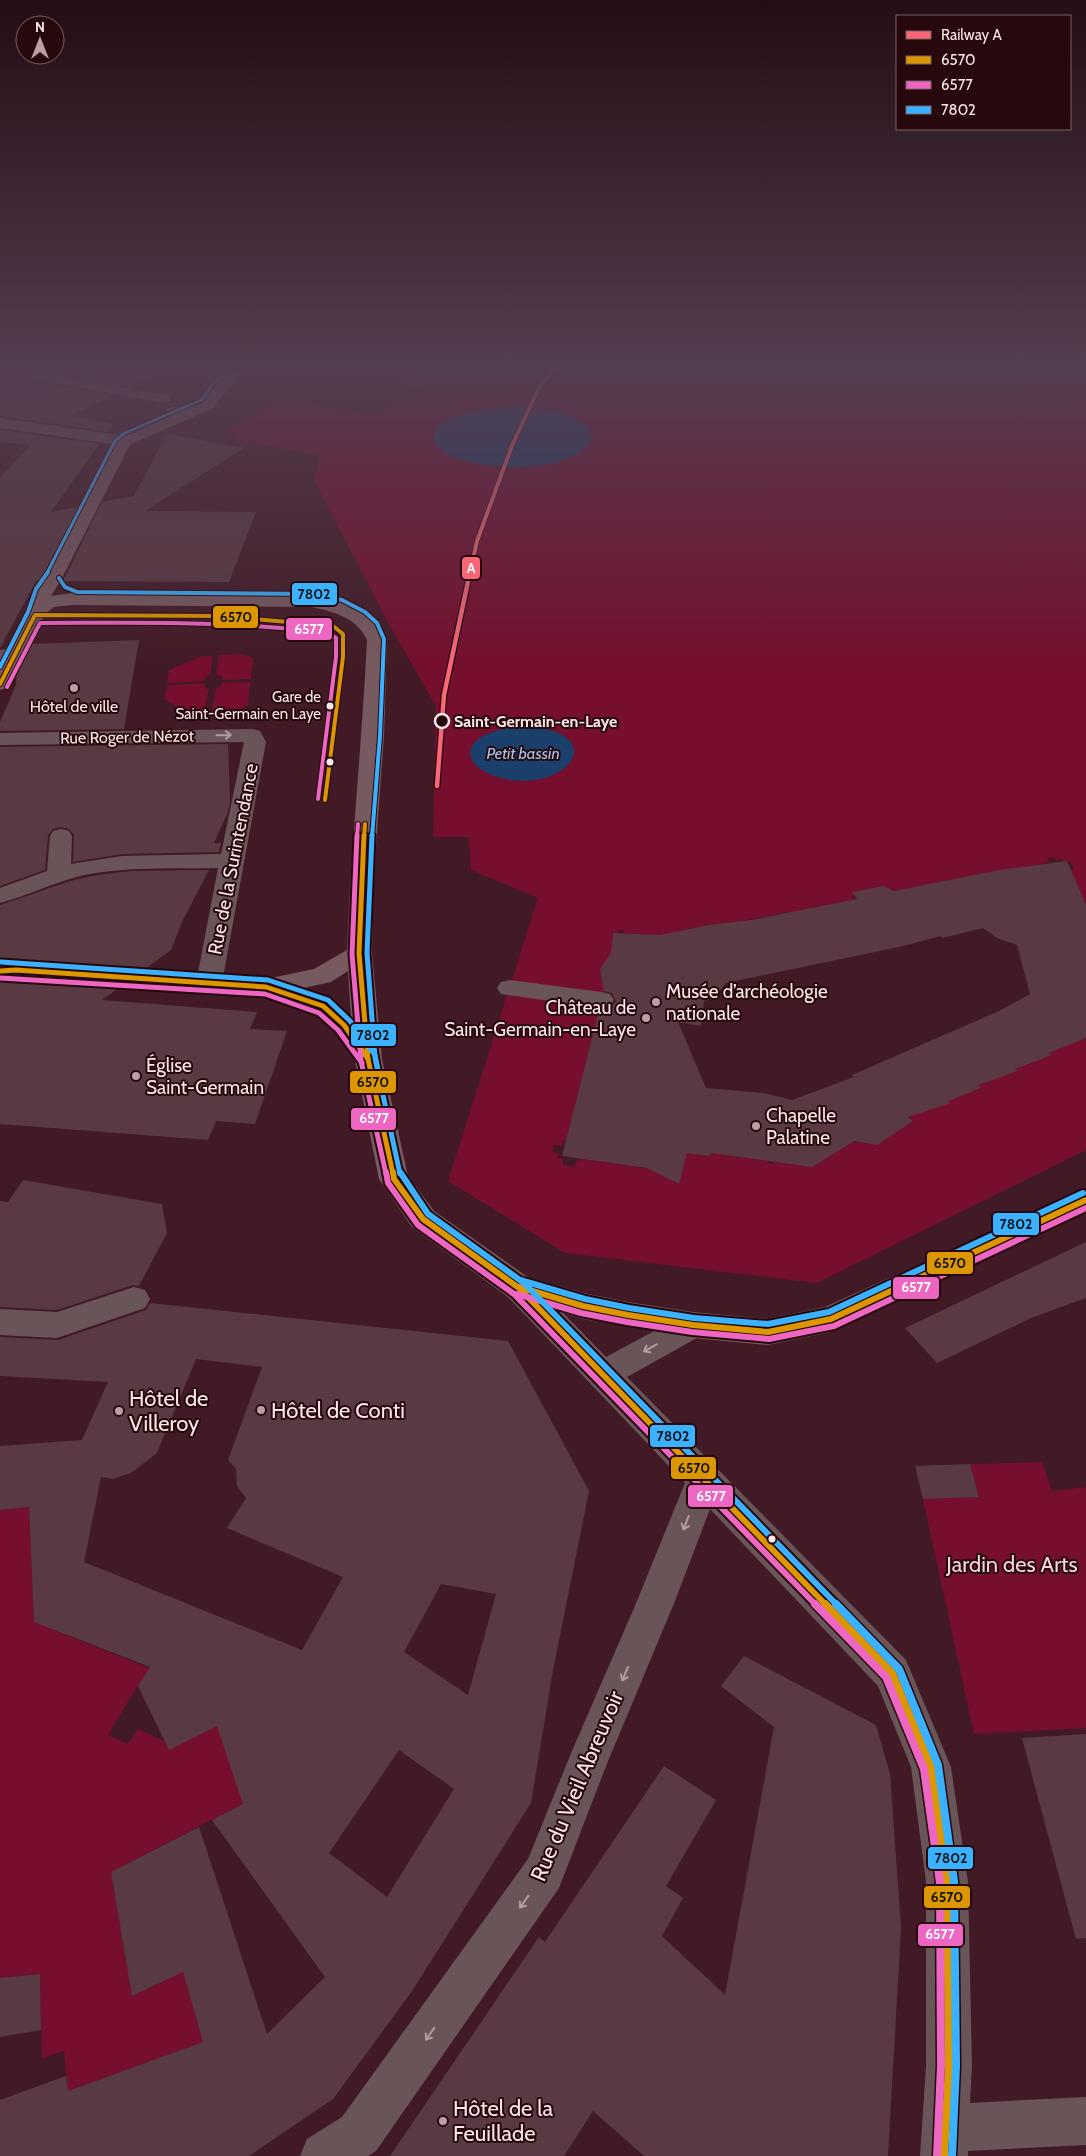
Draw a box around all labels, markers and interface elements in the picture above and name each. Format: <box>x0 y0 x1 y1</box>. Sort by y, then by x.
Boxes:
north arrow <box>15 15 65 65</box>
legend <box>896 15 1071 130</box>
text: N <box>35 18 45 36</box>
text: Railway A <box>941 26 1002 44</box>
text: 6570 <box>941 51 976 69</box>
text: 6577 <box>941 76 973 94</box>
text: 7802 <box>941 101 976 119</box>
line badge: A <box>461 556 481 580</box>
text: A <box>467 559 476 577</box>
line badge: 7802 <box>291 582 338 606</box>
text: 7802 <box>298 585 330 603</box>
line badge: 6570 <box>212 605 259 629</box>
text: 6570 <box>220 608 252 626</box>
line badge: 6577 <box>285 617 333 641</box>
text: 6577 <box>294 620 325 638</box>
marker: Hôtel de ville <box>68 682 80 694</box>
place label: Gare de Saint-Germain en Laye <box>176 688 321 723</box>
place label: Hôtel de ville <box>30 697 118 716</box>
marker: Gare de Saint-Germain en Laye <box>325 701 335 711</box>
place label: Saint-Germain-en-Laye <box>454 712 617 731</box>
marker: Saint-Germain-en-Laye <box>434 713 450 729</box>
street label: Rue Roger de Nézot <box>60 726 195 748</box>
one-way arrow <box>215 730 231 740</box>
water label: Petit bassin <box>486 744 560 763</box>
unlabelled marker <box>325 757 335 767</box>
street label: Rue de la Surintendance <box>203 761 263 957</box>
place label: Musée d’archéologie nationale <box>666 980 828 1025</box>
place label: Château de Saint-Germain-en-Laye <box>444 996 636 1041</box>
marker: Musée d’archéologie nationale <box>650 996 662 1008</box>
marker: Château de Saint-Germain-en-Laye <box>640 1012 652 1024</box>
line badge: 7802 <box>350 1023 397 1047</box>
text: 7802 <box>357 1026 389 1044</box>
place label: Église Saint-Germain <box>146 1053 264 1099</box>
marker: Église Saint-Germain <box>130 1070 142 1082</box>
line badge: 6570 <box>349 1070 397 1094</box>
text: 6570 <box>357 1073 389 1091</box>
place label: Chapelle Palatine <box>766 1104 836 1149</box>
line badge: 6577 <box>350 1107 397 1131</box>
text: 6577 <box>359 1109 390 1127</box>
marker: Chapelle Palatine <box>750 1120 762 1132</box>
line badge: 7802 <box>992 1212 1040 1236</box>
text: 7802 <box>1000 1215 1032 1233</box>
line badge: 6570 <box>926 1251 974 1275</box>
text: 6570 <box>934 1254 966 1272</box>
line badge: 6577 <box>892 1276 940 1300</box>
text: 6577 <box>901 1278 932 1296</box>
one-way arrow <box>644 1344 658 1354</box>
place label: Hôtel de Villeroy <box>129 1385 208 1437</box>
place label: Hôtel de Conti <box>271 1397 405 1424</box>
marker: Hôtel de Conti <box>255 1404 267 1416</box>
marker: Hôtel de Villeroy <box>113 1405 125 1417</box>
line badge: 7802 <box>649 1424 696 1448</box>
text: 7802 <box>657 1427 689 1445</box>
line badge: 6570 <box>670 1456 717 1480</box>
text: 6570 <box>678 1459 710 1477</box>
line badge: 6577 <box>687 1484 734 1508</box>
text: 6577 <box>696 1487 727 1505</box>
one-way arrow <box>680 1515 690 1530</box>
unlabelled marker <box>767 1534 777 1544</box>
park label: Jardin des Arts <box>945 1551 1078 1578</box>
one-way arrow <box>620 1666 629 1681</box>
street label: Rue du Vieil Abreuvoir <box>525 1687 629 1885</box>
line badge: 7802 <box>927 1846 974 1870</box>
text: 7802 <box>935 1849 967 1867</box>
line badge: 6570 <box>923 1885 971 1909</box>
text: 6570 <box>931 1888 963 1906</box>
one-way arrow <box>519 1895 529 1909</box>
line badge: 6577 <box>917 1923 964 1947</box>
text: 6577 <box>925 1925 956 1943</box>
one-way arrow <box>425 2027 435 2041</box>
place label: Hôtel de la Feuillade <box>453 2095 554 2147</box>
marker: Hôtel de la Feuillade <box>437 2115 449 2127</box>

